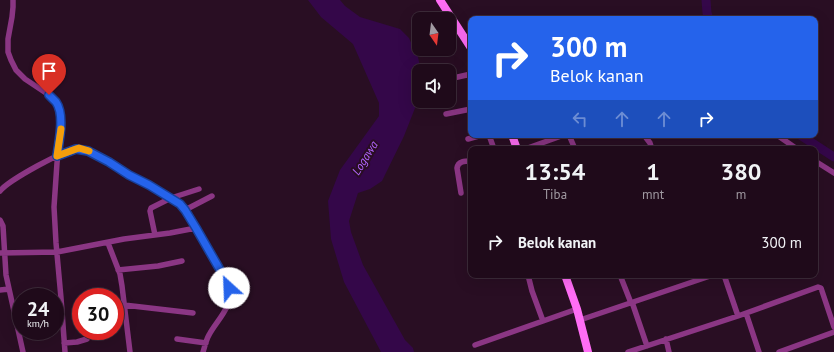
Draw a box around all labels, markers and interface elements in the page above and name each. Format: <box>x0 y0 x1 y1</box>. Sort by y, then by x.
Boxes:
north arrow <box>412 12 456 56</box>
map controls <box>412 12 456 108</box>
text: 300 m <box>550 28 627 65</box>
icon: right <box>484 32 536 84</box>
pin <box>32 54 66 95</box>
icon: arrive <box>38 60 60 82</box>
button: sound <box>412 64 456 108</box>
text: Belok kanan <box>550 64 644 87</box>
icon: left <box>569 108 591 130</box>
icon: ahead <box>611 108 633 130</box>
icon: ahead <box>653 108 675 130</box>
icon: right <box>695 108 717 130</box>
water label: Logawa <box>348 138 381 178</box>
text: 13:54 <box>525 156 585 187</box>
text: 1 <box>646 156 660 187</box>
text: 380 <box>721 156 761 187</box>
text: Tiba <box>543 186 567 203</box>
text: mnt <box>642 186 664 203</box>
text: m <box>736 186 746 203</box>
icon: right <box>484 231 506 253</box>
text: Belok kanan <box>518 233 596 252</box>
text: 300 m <box>761 233 802 252</box>
position arrow <box>208 267 250 309</box>
speed limit sign: 30 <box>72 288 124 340</box>
text: 24 <box>27 296 49 322</box>
text: km/h <box>27 317 49 330</box>

